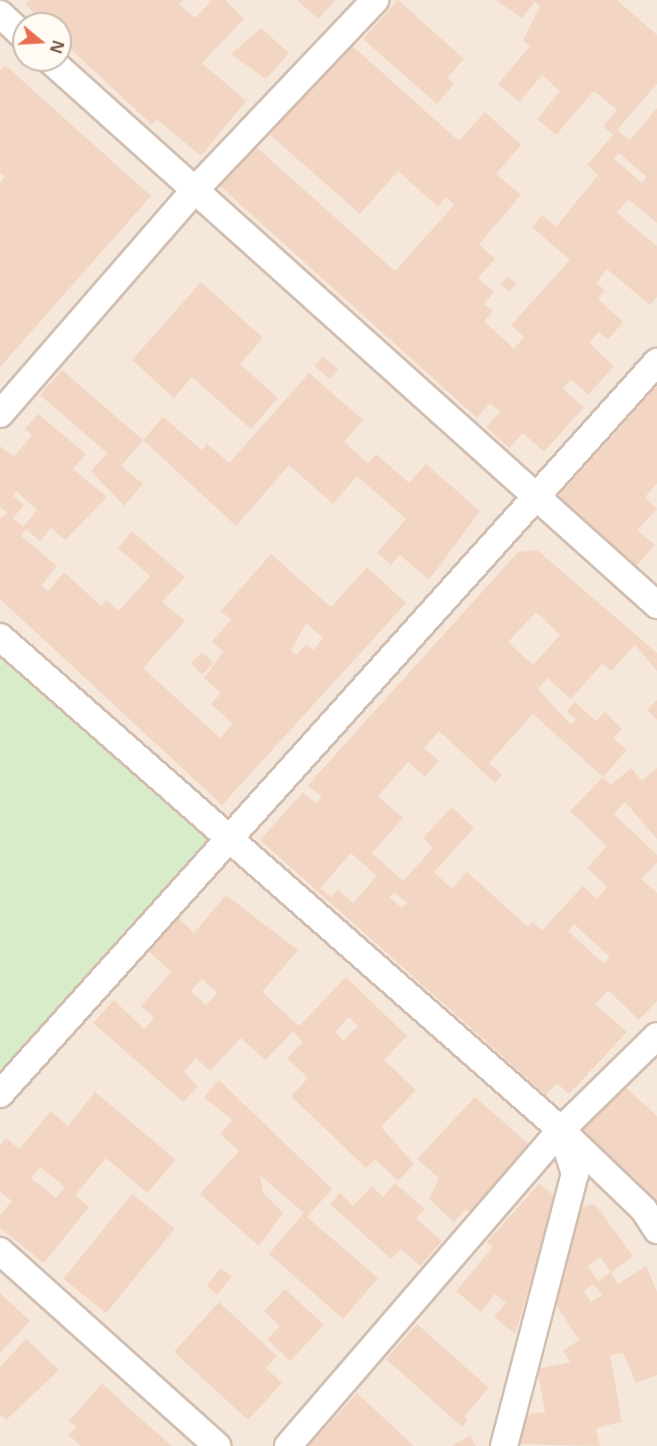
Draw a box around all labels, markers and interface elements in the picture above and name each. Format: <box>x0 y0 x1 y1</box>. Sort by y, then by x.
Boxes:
north arrow <box>12 12 72 72</box>
text: N <box>45 37 70 57</box>

